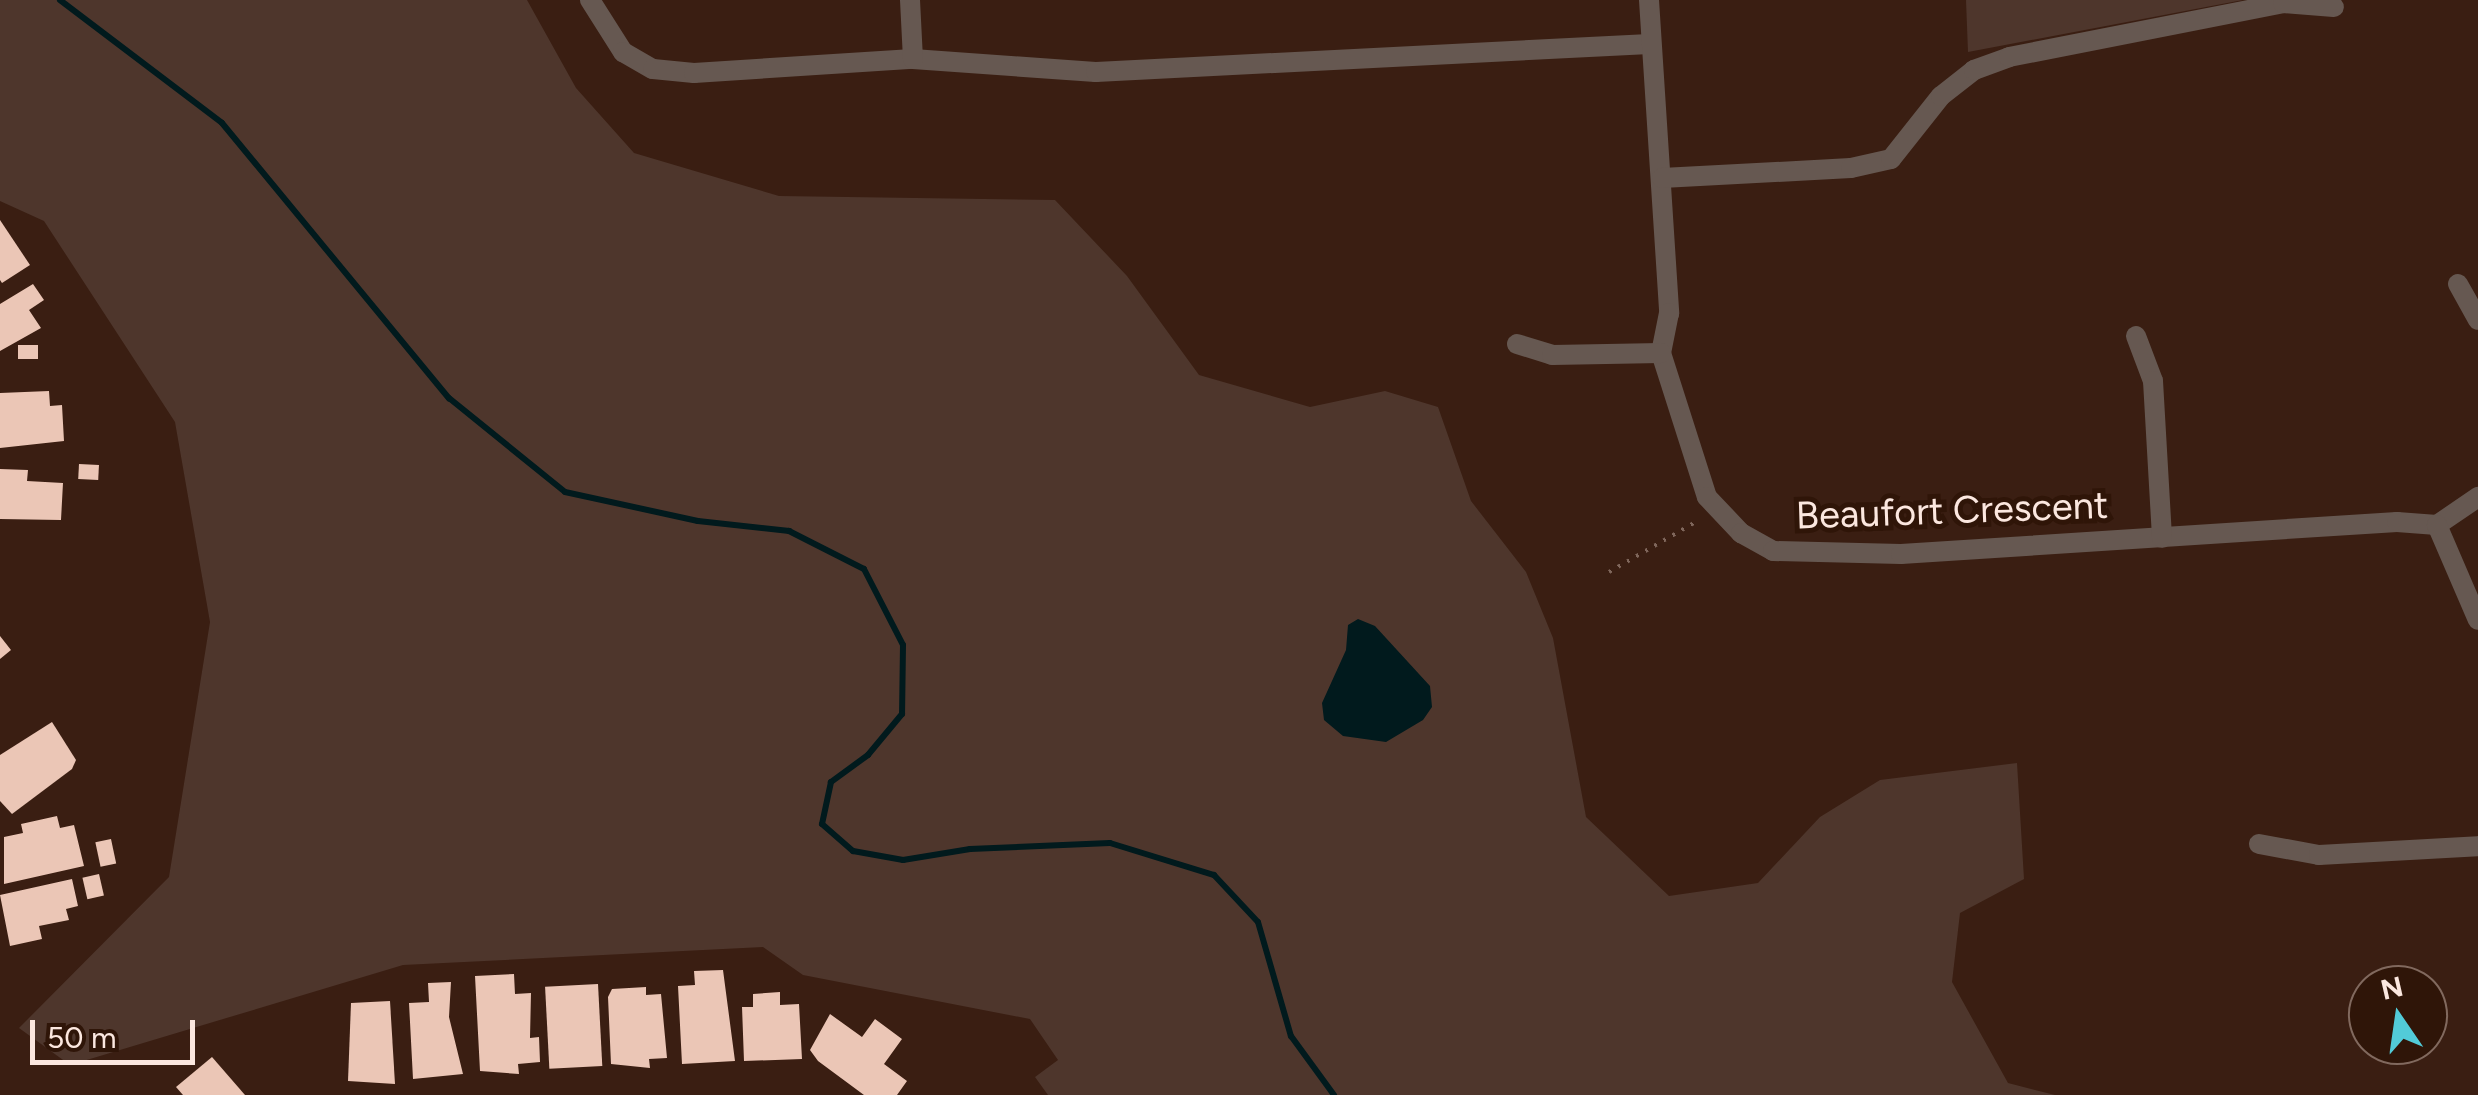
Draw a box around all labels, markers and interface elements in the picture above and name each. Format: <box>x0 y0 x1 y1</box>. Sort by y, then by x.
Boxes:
street label: Beaufort Crescent <box>1795 483 2109 539</box>
north arrow <box>2348 965 2448 1065</box>
text: N <box>2377 969 2406 1007</box>
scale bar <box>35 1000 200 1062</box>
text: 50 m <box>47 1019 116 1056</box>

